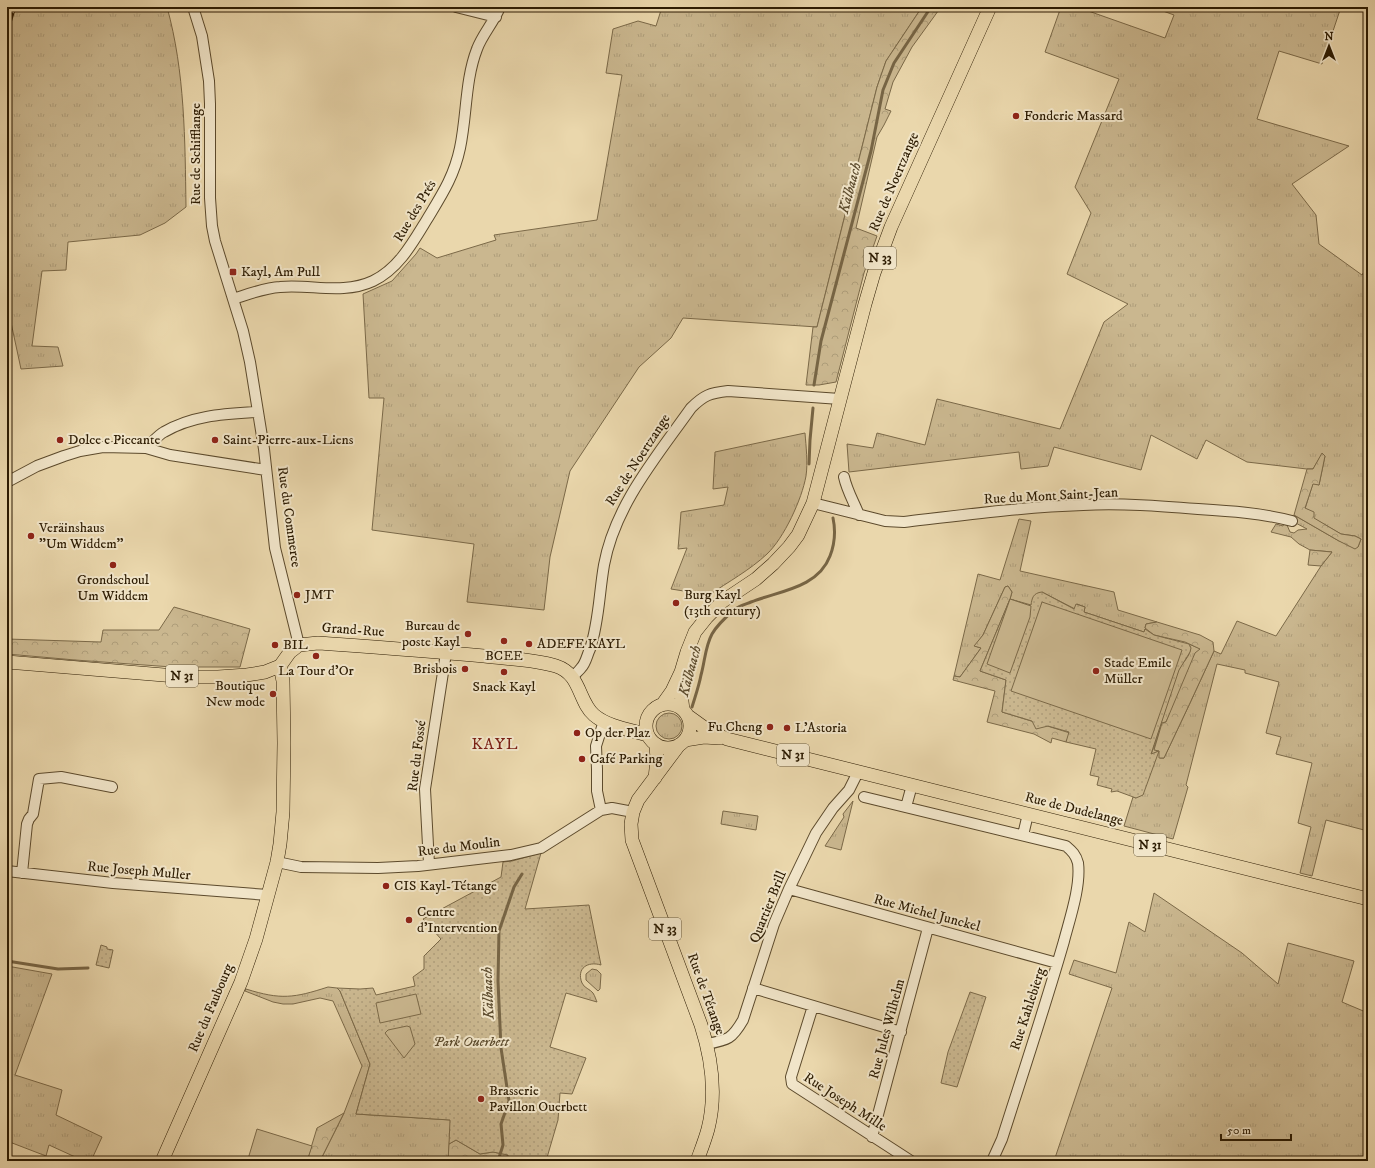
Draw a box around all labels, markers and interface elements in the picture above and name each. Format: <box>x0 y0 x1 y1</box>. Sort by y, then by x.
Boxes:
north arrow <box>1309 26 1349 66</box>
text: N <box>1324 30 1334 44</box>
street label: Rue de Schifflange <box>187 103 205 205</box>
place label: Fonderie Massard <box>1024 107 1123 125</box>
marker: Fonderie Massard <box>1011 111 1021 121</box>
street label: Rue de Noertzange <box>865 129 923 234</box>
water label: Kälbaach <box>834 160 866 217</box>
street label: Rue des Prés <box>389 176 441 245</box>
road number: N 33 <box>864 247 896 269</box>
place label: Kayl, Am Pull <box>241 263 321 281</box>
marker: Kayl, Am Pull <box>228 267 238 277</box>
street label: Rue de Noertzange <box>602 410 675 509</box>
place label: Dolce e Piccante <box>68 431 160 449</box>
place label: Saint-Pierre-aux-Liens <box>223 431 354 449</box>
marker: Dolce e Piccante <box>55 435 65 445</box>
marker: Saint-Pierre-aux-Liens <box>210 435 220 445</box>
street label: Rue du Commerce <box>273 465 305 569</box>
street label: Rue du Mont Saint-Jean <box>983 483 1119 509</box>
place label: Veräinshaus "Um Widdem" <box>38 519 124 553</box>
marker: Veräinshaus "Um Widdem" <box>26 531 36 541</box>
marker: Grondschoul Um Widdem <box>108 560 118 570</box>
place label: Grondschoul Um Widdem <box>77 571 150 605</box>
place label: JMT <box>303 586 334 604</box>
place label: Burg Kayl (13th century) <box>684 586 761 620</box>
marker: JMT <box>292 590 302 600</box>
marker: Burg Kayl (13th century) <box>671 598 681 608</box>
place label: Bureau de poste Kayl <box>401 617 461 651</box>
street label: Grand-Rue <box>321 619 385 641</box>
marker: Bureau de poste Kayl <box>463 629 473 639</box>
place label: ADEFE KAYL <box>537 635 625 653</box>
place label: BIL <box>283 636 308 654</box>
marker: BCEE <box>499 636 509 646</box>
marker: ADEFE KAYL <box>524 639 534 649</box>
marker: BIL <box>270 640 280 650</box>
water label: Kälbaach <box>674 643 706 700</box>
place label: BCEE <box>485 647 523 665</box>
marker: La Tour d'Or <box>311 651 321 661</box>
place label: Stade Emile Müller <box>1104 654 1172 688</box>
place label: Brisbois <box>413 660 457 678</box>
place label: La Tour d'Or <box>278 662 355 680</box>
marker: Brisbois <box>460 664 470 674</box>
road number: N 31 <box>166 665 198 687</box>
marker: Stade Emile Müller <box>1091 666 1101 676</box>
marker: Snack Kayl <box>499 667 509 677</box>
place label: Boutique New mode <box>206 677 265 711</box>
place label: Snack Kayl <box>473 678 536 696</box>
marker: Boutique New mode <box>268 689 278 699</box>
place label: Fu Cheng <box>708 718 762 736</box>
street label: Rue du Fossé <box>404 719 430 793</box>
place label: L'Astoria <box>795 719 847 737</box>
marker: Fu Cheng <box>765 722 775 732</box>
marker: L'Astoria <box>782 723 792 733</box>
place label: Op der Plaz <box>585 724 650 742</box>
marker: Op der Plaz <box>572 728 582 738</box>
district label: KAYL <box>472 734 518 754</box>
road number: N 31 <box>777 744 809 766</box>
place label: Café Parking <box>590 750 663 768</box>
marker: Café Parking <box>577 754 587 764</box>
street label: Rue de Dudelange <box>1023 788 1125 830</box>
street label: Rue du Moulin <box>417 833 502 861</box>
road number: N 31 <box>1134 834 1166 856</box>
street label: Rue Joseph Muller <box>87 858 192 885</box>
street label: Quartier Brill <box>745 867 791 946</box>
place label: CIS Kayl-Tétange <box>394 877 497 895</box>
marker: CIS Kayl-Tétange <box>381 881 391 891</box>
street label: Rue Michel Junckel <box>872 890 983 936</box>
place label: Centre d'Intervention <box>417 903 498 937</box>
marker: Centre d'Intervention <box>404 915 414 925</box>
road number: N 33 <box>649 918 681 940</box>
street label: Rue de Tétange <box>683 951 729 1038</box>
street label: Rue du Faubourg <box>184 961 238 1055</box>
street label: Rue Kahlebierg <box>1006 965 1050 1053</box>
water label: Kälbaach <box>478 966 498 1020</box>
street label: Rue Jules Wilhelm <box>865 976 909 1081</box>
park label: Park Ouerbett <box>433 1033 510 1051</box>
street label: Rue Joseph Mille <box>800 1068 890 1136</box>
place label: Brasserie Pavillon Ouerbett <box>489 1082 588 1116</box>
marker: Brasserie Pavillon Ouerbett <box>476 1094 486 1104</box>
scale bar <box>1221 1116 1291 1142</box>
text: 50 m <box>1227 1123 1251 1138</box>

